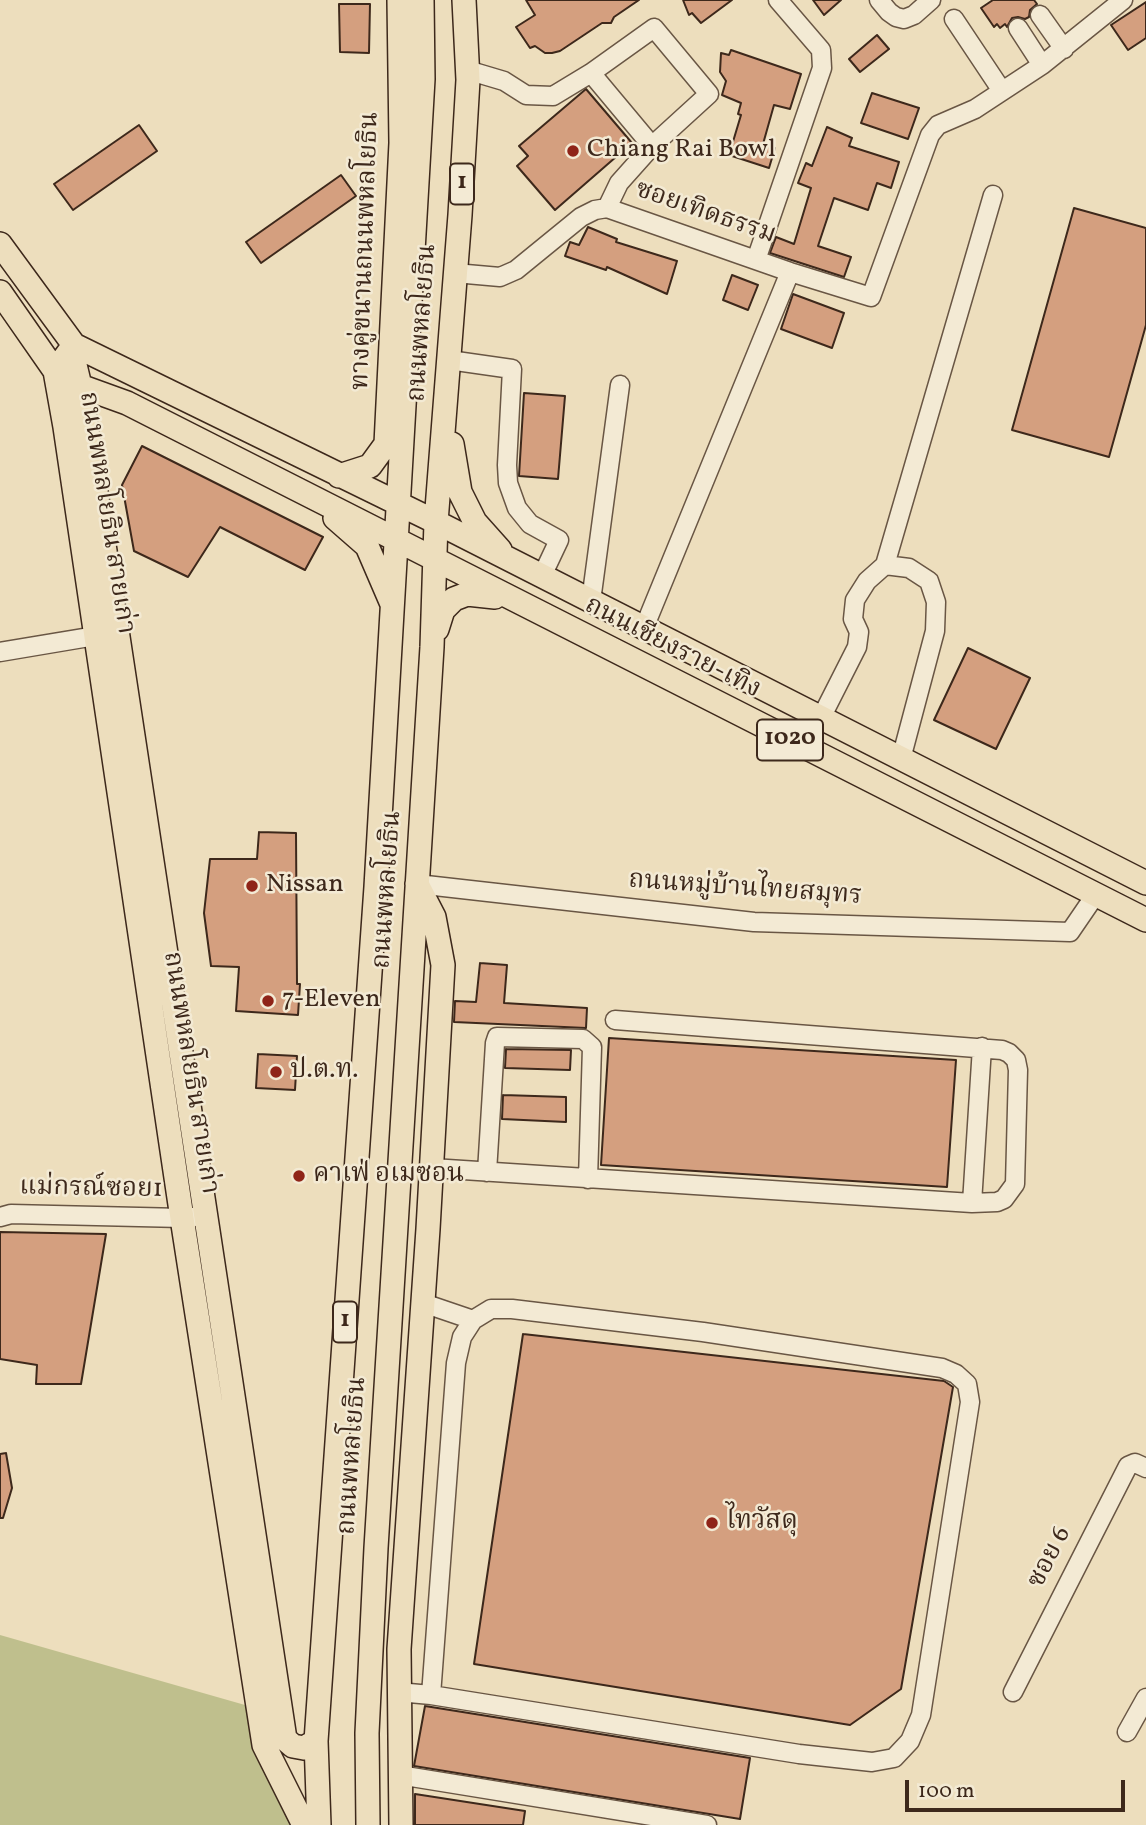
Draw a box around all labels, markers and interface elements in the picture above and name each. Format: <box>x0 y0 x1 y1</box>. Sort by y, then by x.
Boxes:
street label: ทางคู่ขนานถนนพหลโยธิน <box>347 111 387 391</box>
place label: Chiang Rai Bowl <box>587 135 776 167</box>
marker: Chiang Rai Bowl <box>565 143 581 159</box>
road number: 1 <box>450 164 474 204</box>
street label: ซอยเทิดธรรม <box>631 175 779 253</box>
street label: ถนนพหลโยธิน <box>403 243 445 403</box>
street label: ถนนพหลโยธิน สายเก่า <box>70 389 140 637</box>
street label: ถนนเชียงราย-เทิง <box>579 591 765 707</box>
road number: 1020 <box>757 720 823 760</box>
street label: ถนนพหลโยธิน <box>368 810 410 970</box>
street label: ถนนหมู่บ้านไทยสมุทร <box>627 866 863 914</box>
place label: Nissan <box>266 870 344 902</box>
marker: Nissan <box>244 878 260 894</box>
street label: ถนนพหลโยธิน สายเก่า <box>154 949 224 1197</box>
place label: 7-Eleven <box>282 985 380 1017</box>
marker: 7-Eleven <box>260 993 276 1009</box>
place label: ป.ต.ท. <box>290 1056 358 1088</box>
marker: ป.ต.ท. <box>268 1064 284 1080</box>
place label: คาเฟ่ อเมซอน <box>313 1160 464 1192</box>
marker: คาเฟ่ อเมซอน <box>291 1168 307 1184</box>
street label: แม่กรณ์ซอย1 <box>19 1173 163 1207</box>
road number: 1 <box>333 1302 357 1342</box>
street label: ถนนพหลโยธิน <box>333 1376 375 1536</box>
place label: ไทวัสดุ <box>726 1507 798 1539</box>
marker: ไทวัสดุ <box>704 1515 720 1531</box>
street label: ซอย 6 <box>1022 1522 1080 1594</box>
scale bar <box>908 1766 1128 1810</box>
text: 100 m <box>918 1777 975 1806</box>

